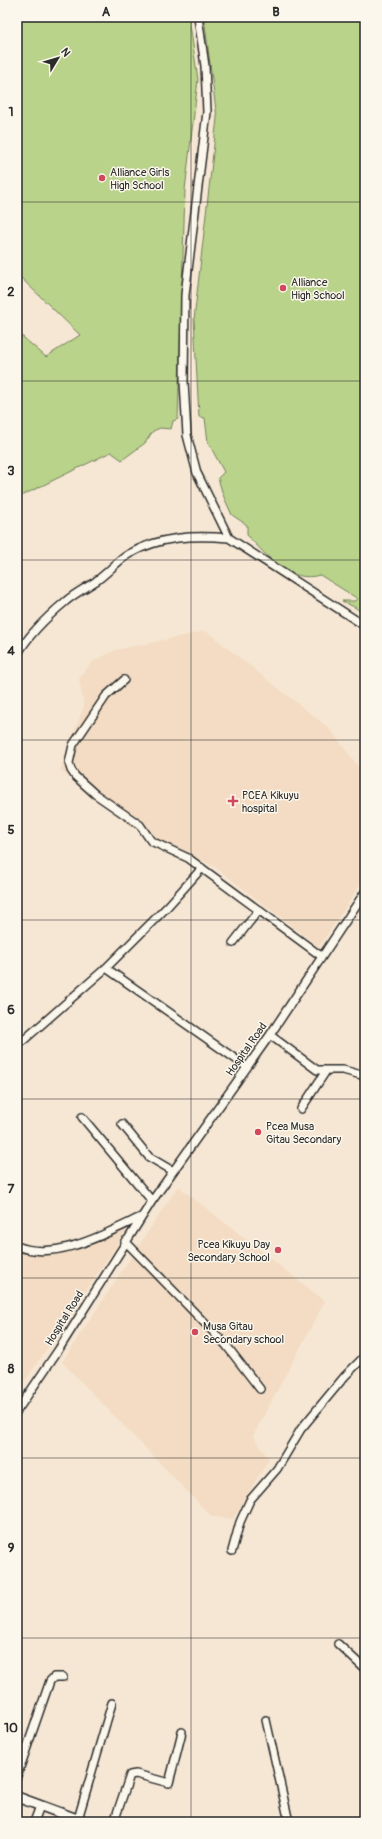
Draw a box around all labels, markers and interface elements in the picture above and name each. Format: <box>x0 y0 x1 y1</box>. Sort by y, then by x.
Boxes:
text: A <box>102 4 111 20</box>
text: B <box>272 4 280 20</box>
north arrow <box>38 38 78 78</box>
text: N <box>58 45 73 60</box>
text: 1 <box>8 104 14 120</box>
place label: Alliance Girls High School <box>110 166 170 192</box>
marker: Alliance Girls High School <box>97 173 107 183</box>
place label: Alliance High School <box>291 276 345 302</box>
marker: Alliance High School <box>278 283 288 293</box>
text: 2 <box>7 284 15 300</box>
text: 3 <box>7 463 15 479</box>
text: 4 <box>7 643 15 659</box>
place label: PCEA Kikuyu hospital <box>242 789 299 815</box>
marker: PCEA Kikuyu hospital <box>227 795 239 807</box>
text: 5 <box>7 822 15 838</box>
text: 6 <box>7 1002 15 1018</box>
street label: Hospital Road <box>223 1020 270 1079</box>
place label: Pcea Musa Gitau Secondary <box>266 1120 341 1146</box>
marker: Pcea Musa Gitau Secondary <box>253 1127 263 1137</box>
text: 7 <box>8 1181 15 1197</box>
place label: Pcea Kikuyu Day Secondary School <box>187 1238 270 1264</box>
marker: Pcea Kikuyu Day Secondary School <box>273 1245 283 1255</box>
street label: Hospital Road <box>42 1288 86 1348</box>
place label: Musa Gitau Secondary school <box>203 1320 284 1346</box>
marker: Musa Gitau Secondary school <box>190 1327 200 1337</box>
text: 8 <box>8 1361 15 1377</box>
text: 9 <box>8 1540 15 1556</box>
text: 10 <box>4 1720 18 1736</box>

